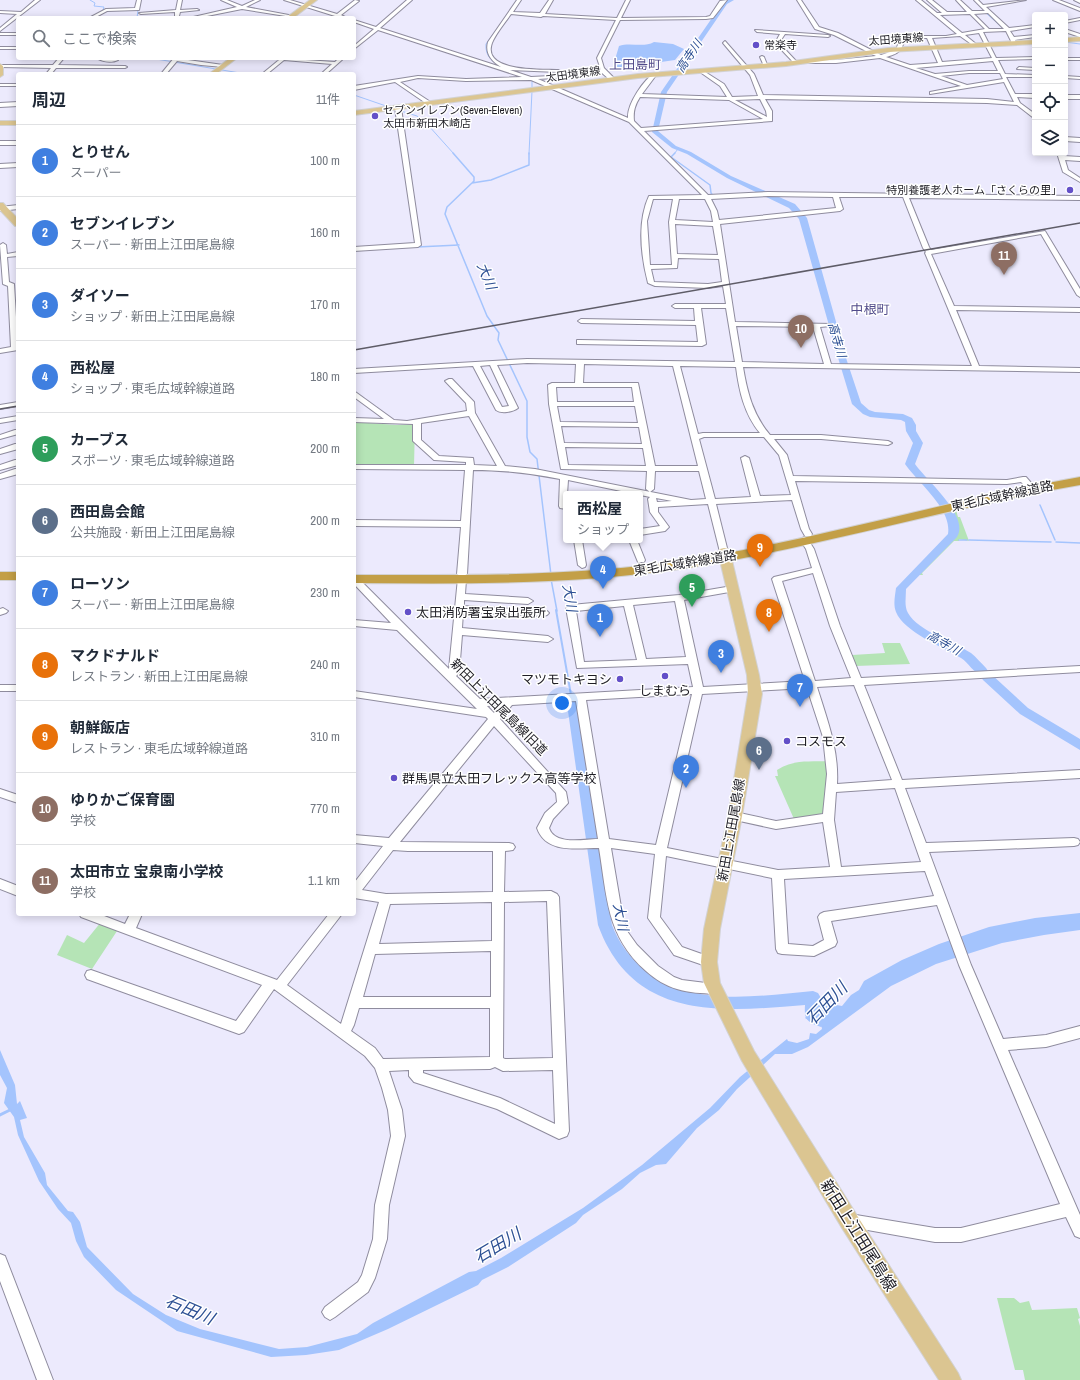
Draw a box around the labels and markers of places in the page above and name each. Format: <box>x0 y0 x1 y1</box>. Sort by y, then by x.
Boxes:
place label: 常楽寺 <box>764 38 797 52</box>
marker: 常楽寺 <box>751 40 761 50</box>
place label: セブンイレブン(Seven-Eleven) 太田市新田木崎店 <box>383 103 522 130</box>
marker: セブンイレブン(Seven-Eleven) 太田市新田木崎店 <box>370 111 380 121</box>
place label: 特別養護老人ホーム「さくらの里」 <box>886 183 1062 197</box>
marker: 特別養護老人ホーム「さくらの里」 <box>1065 185 1075 195</box>
pin: 11 <box>991 242 1017 275</box>
pin: 10 <box>788 315 814 348</box>
pin: 9 <box>747 534 773 567</box>
pin: 4 <box>590 556 616 589</box>
pin: 5 <box>679 574 705 607</box>
pin: 8 <box>756 599 782 632</box>
place label: 太田消防署宝泉出張所 <box>416 604 546 621</box>
pin: 1 <box>587 604 613 637</box>
marker: 太田消防署宝泉出張所 <box>403 607 413 617</box>
pin: 3 <box>708 640 734 673</box>
place label: マツモトキヨシ <box>521 671 612 688</box>
marker: しまむら <box>660 671 670 681</box>
marker: マツモトキヨシ <box>615 674 625 684</box>
pin: 7 <box>787 674 813 707</box>
place label: しまむら <box>639 682 691 699</box>
place label: コスモス <box>795 733 847 750</box>
marker: コスモス <box>782 736 792 746</box>
pin: 6 <box>746 737 772 770</box>
pin: 2 <box>673 755 699 788</box>
place label: 群馬県立太田フレックス高等学校 <box>402 770 597 787</box>
marker: 群馬県立太田フレックス高等学校 <box>389 773 399 783</box>

